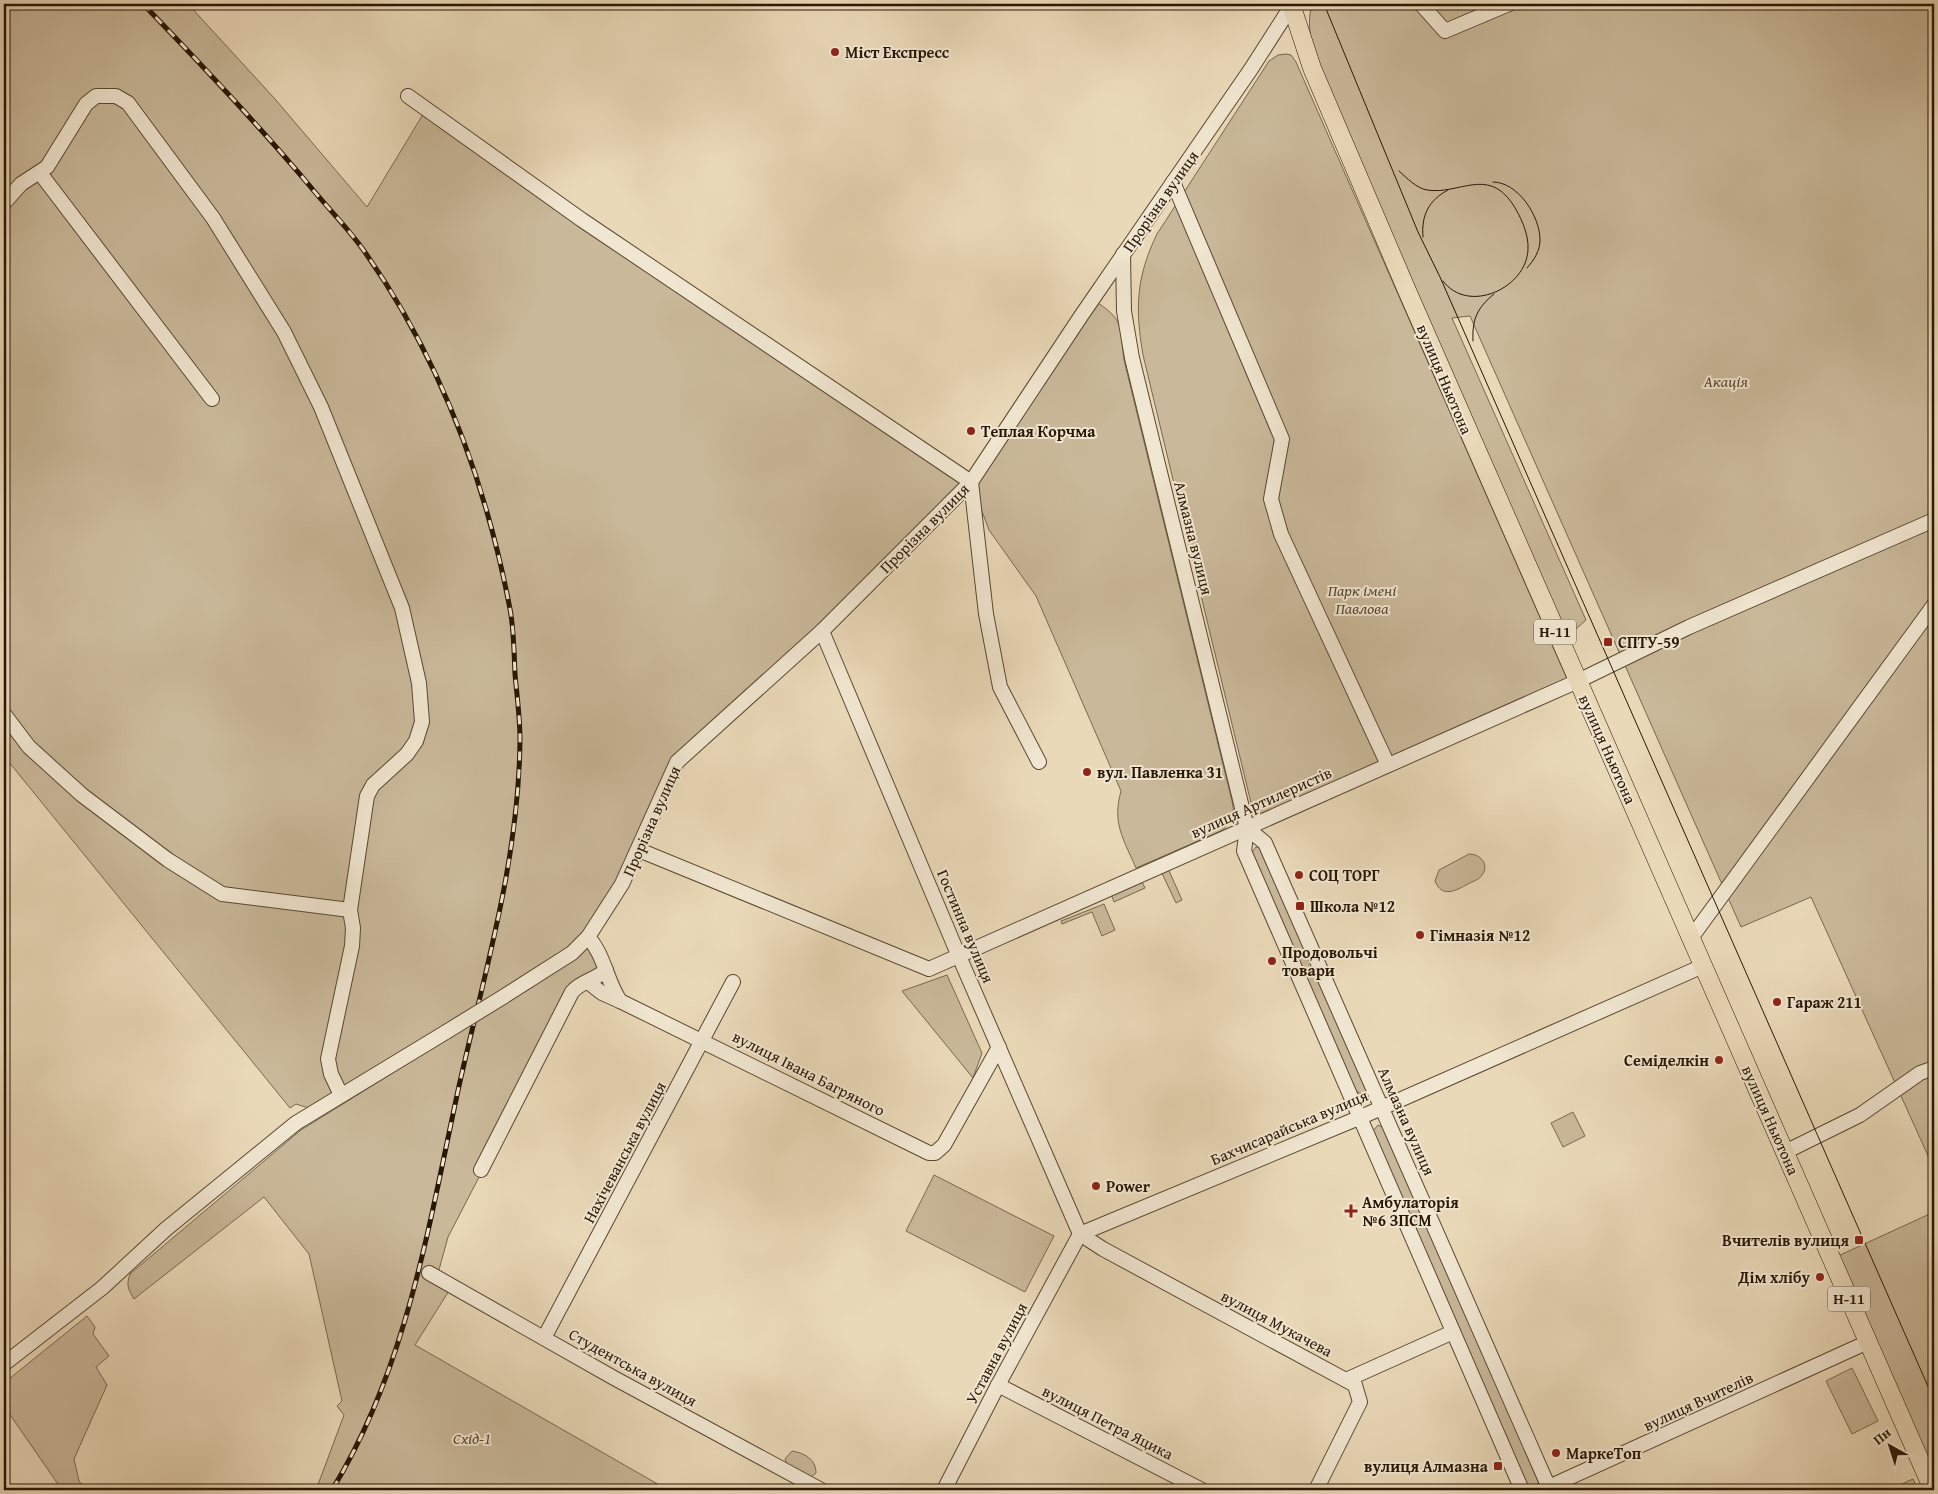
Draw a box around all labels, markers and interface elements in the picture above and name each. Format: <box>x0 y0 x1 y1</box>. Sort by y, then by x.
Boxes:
place label: Міст Експресс <box>845 40 950 64</box>
marker: Міст Експресс <box>829 46 841 58</box>
street label: Прорізна вулиця <box>1116 145 1204 257</box>
street label: вулиця Ньютона <box>1411 320 1479 438</box>
park label: Акація <box>1703 369 1748 393</box>
place label: Теплая Корчма <box>981 419 1096 443</box>
marker: Теплая Корчма <box>965 425 977 437</box>
street label: Прорізна вулиця <box>873 477 975 579</box>
street label: Алмазна вулиця <box>1168 479 1220 597</box>
park label: Парк імені Павлова <box>1328 578 1396 620</box>
road number: Н-11 <box>1534 620 1576 644</box>
place label: СПТУ-59 <box>1618 630 1680 654</box>
marker: СПТУ-59 <box>1602 636 1614 648</box>
street label: вулиця Ньютона <box>1573 690 1643 808</box>
place label: вул. Павленка 31 <box>1097 760 1223 784</box>
street label: вулиця Артилеристів <box>1187 760 1336 844</box>
street label: Прорізна вулиця <box>616 762 686 880</box>
marker: вул. Павленка 31 <box>1081 766 1093 778</box>
place label: СОЦ ТОРГ <box>1309 863 1380 887</box>
street label: Гостинна вулиця <box>931 865 1001 987</box>
marker: СОЦ ТОРГ <box>1293 869 1305 881</box>
place label: Школа №12 <box>1310 894 1395 918</box>
marker: Школа №12 <box>1294 900 1306 912</box>
place label: Гімназія №12 <box>1430 923 1530 947</box>
marker: Гімназія №12 <box>1414 929 1426 941</box>
place label: Продовольчі товари <box>1282 940 1378 982</box>
marker: Продовольчі товари <box>1266 955 1278 967</box>
place label: Гараж 211 <box>1787 990 1862 1014</box>
marker: Гараж 211 <box>1771 996 1783 1008</box>
street label: вулиця Івана Багряного <box>729 1024 889 1122</box>
place label: Семіделкін <box>1624 1048 1709 1072</box>
marker: Семіделкін <box>1713 1054 1725 1066</box>
street label: вулиця Ньютона <box>1736 1061 1806 1179</box>
street label: Алмазна вулиця <box>1372 1063 1442 1179</box>
street label: Нахічеванська вулиця <box>576 1077 672 1227</box>
street label: Бахчисарайська вулиця <box>1207 1083 1371 1171</box>
place label: Power <box>1106 1174 1151 1198</box>
marker: Power <box>1090 1180 1102 1192</box>
place label: Амбулаторія №6 ЗПСМ <box>1362 1190 1459 1232</box>
marker: Амбулаторія №6 ЗПСМ <box>1344 1204 1358 1218</box>
place label: Вчителів вулиця <box>1722 1228 1849 1252</box>
marker: Вчителів вулиця <box>1853 1234 1865 1246</box>
place label: Дім хлібу <box>1737 1265 1811 1289</box>
marker: Дім хлібу <box>1814 1271 1826 1283</box>
street label: вулиця Мукачева <box>1217 1283 1337 1363</box>
road number: Н-11 <box>1828 1286 1870 1312</box>
street label: Уставна вулиця <box>959 1298 1033 1408</box>
street label: Студентська вулиця <box>564 1322 702 1412</box>
street label: вулиця Вчителів <box>1639 1365 1757 1437</box>
street label: вулиця Петра Яцика <box>1038 1379 1178 1466</box>
north arrow <box>1866 1422 1916 1472</box>
text: Пн <box>1869 1422 1895 1449</box>
park label: Схід-1 <box>453 1426 491 1450</box>
place label: МаркеТоп <box>1566 1441 1642 1465</box>
marker: МаркеТоп <box>1550 1447 1562 1459</box>
place label: вулиця Алмазна <box>1364 1454 1489 1478</box>
marker: вулиця Алмазна <box>1492 1460 1504 1472</box>

